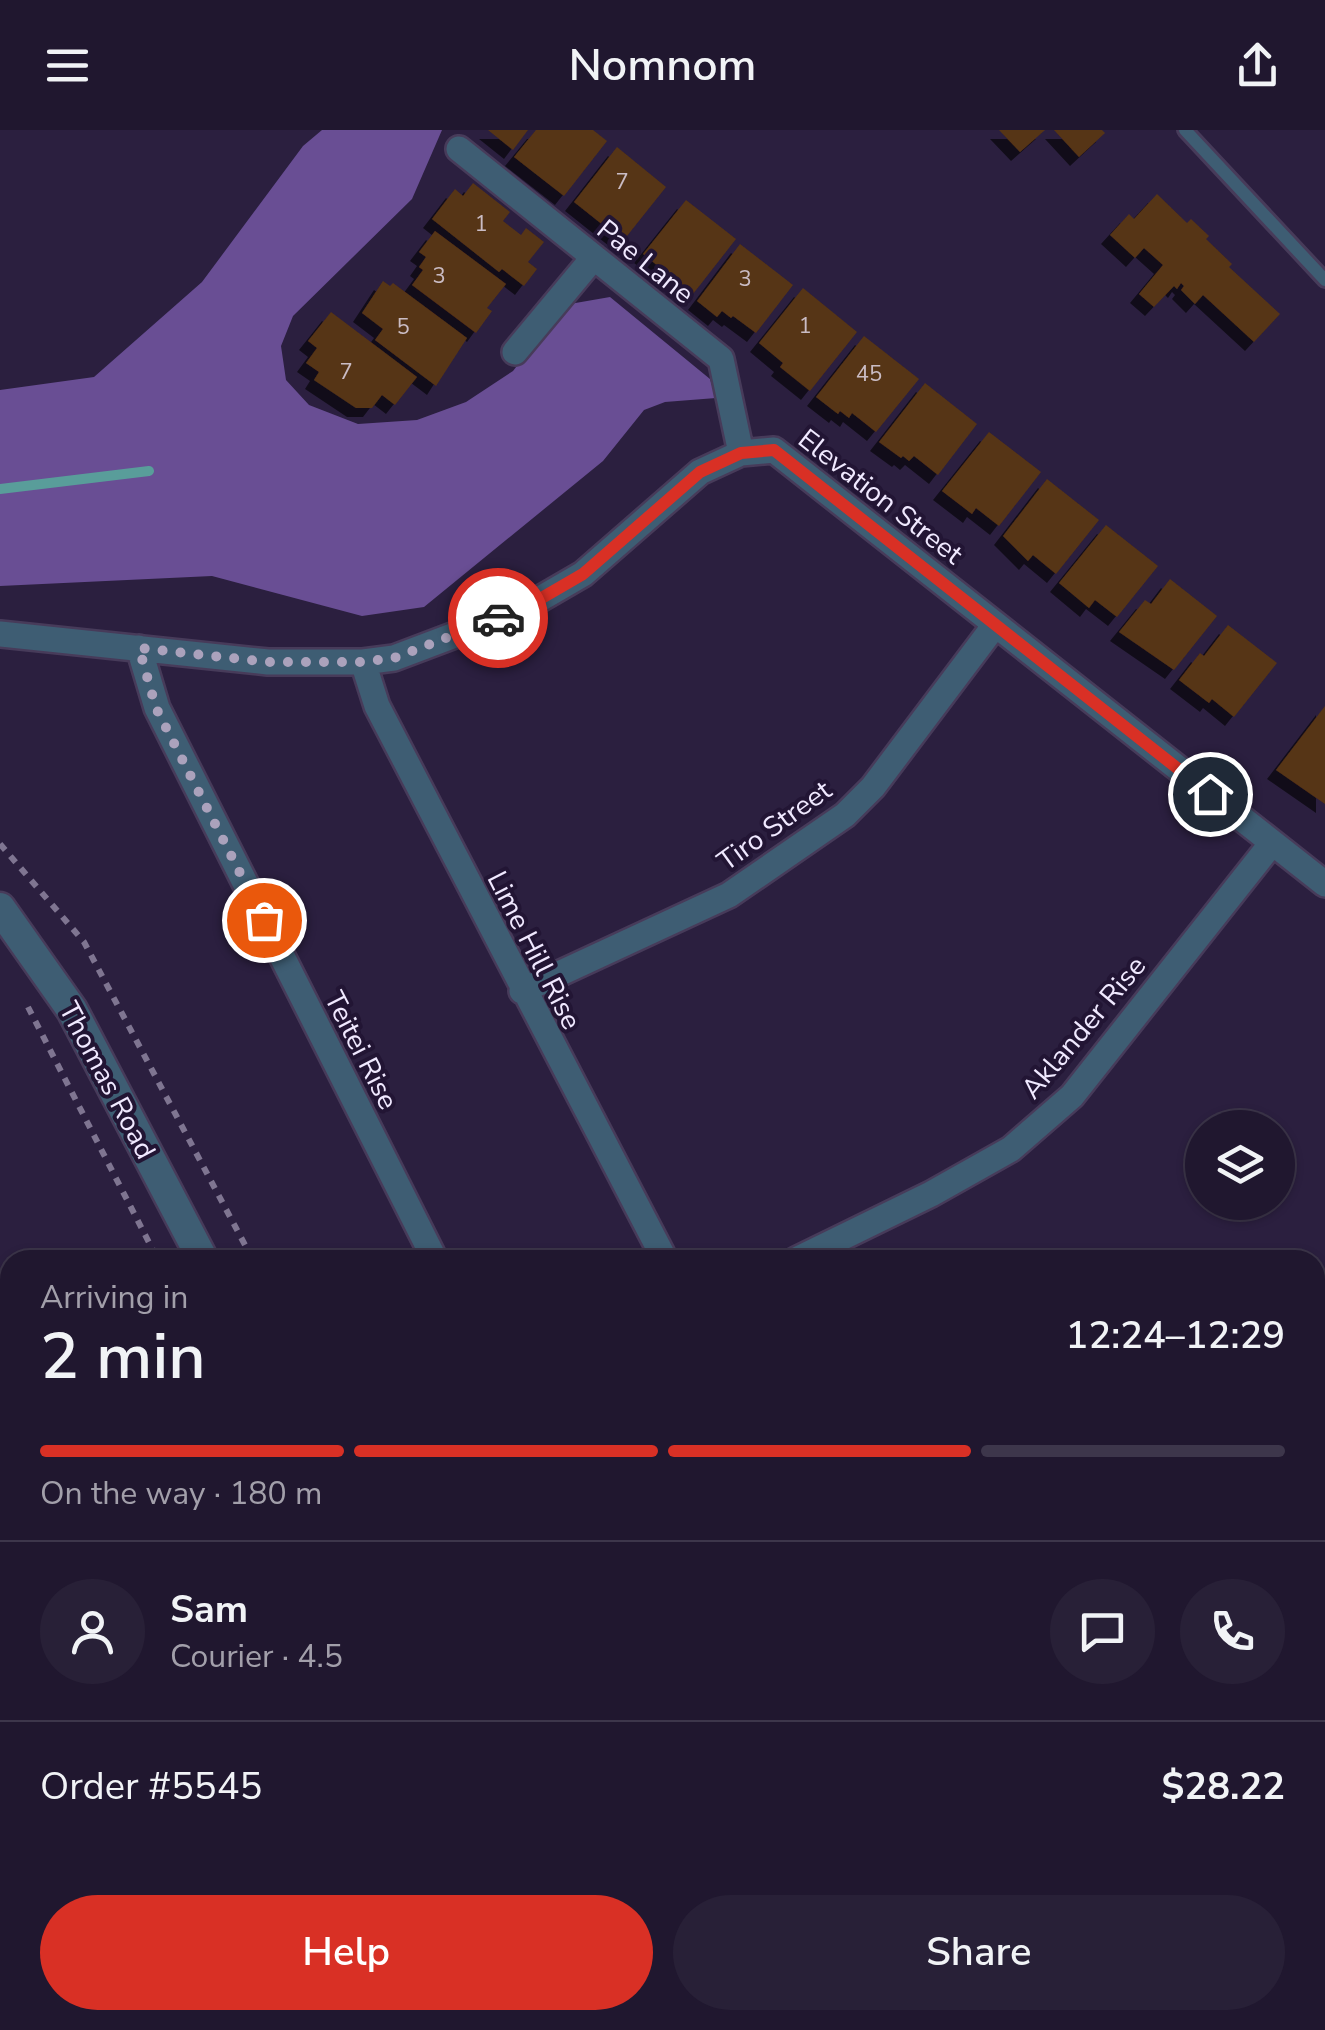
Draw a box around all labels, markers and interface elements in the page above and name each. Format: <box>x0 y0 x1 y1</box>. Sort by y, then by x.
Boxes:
text: Nomnom <box>568 35 757 96</box>
icon: menu <box>40 38 95 93</box>
icon: share <box>1230 38 1285 93</box>
house number: 7 <box>615 167 629 197</box>
house number: 1 <box>474 209 488 239</box>
street label: Pae Lane <box>589 211 702 313</box>
house number: 3 <box>432 261 446 291</box>
house number: 3 <box>738 264 752 294</box>
house number: 1 <box>798 311 812 341</box>
house number: 5 <box>396 312 410 342</box>
house number: 7 <box>339 357 353 387</box>
house number: 45 <box>856 359 882 389</box>
street label: Elevation Street <box>790 420 971 573</box>
courier <box>448 568 548 668</box>
icon: car <box>471 591 526 646</box>
pin <box>1168 752 1253 837</box>
icon: home <box>1183 767 1238 822</box>
street label: Tiro Street <box>710 771 839 880</box>
street label: Lime Hill Rise <box>478 865 590 1036</box>
pin <box>222 878 307 963</box>
icon: bag <box>237 893 292 948</box>
street label: Aklander Rise <box>1013 948 1155 1107</box>
street label: Teitei Rise <box>315 985 407 1116</box>
street label: Thomas Road <box>50 995 164 1166</box>
map controls <box>1185 1110 1295 1220</box>
button: layers <box>1185 1110 1295 1220</box>
text: Arriving in <box>40 1276 188 1319</box>
text: 12:24–12:29 <box>1066 1310 1285 1361</box>
text: 2 min <box>40 1312 206 1401</box>
text: On the way · 180 m <box>40 1472 322 1515</box>
button: person <box>40 1579 145 1684</box>
button: chat <box>1050 1579 1155 1684</box>
button: phone <box>1180 1579 1285 1684</box>
text: Sam <box>170 1584 248 1635</box>
text: Courier · 4.5 <box>170 1635 343 1678</box>
text: Order #5545 <box>40 1761 262 1812</box>
text: $28.22 <box>1162 1761 1285 1812</box>
button: Help <box>40 1895 653 2010</box>
button: Share <box>673 1895 1285 2010</box>

